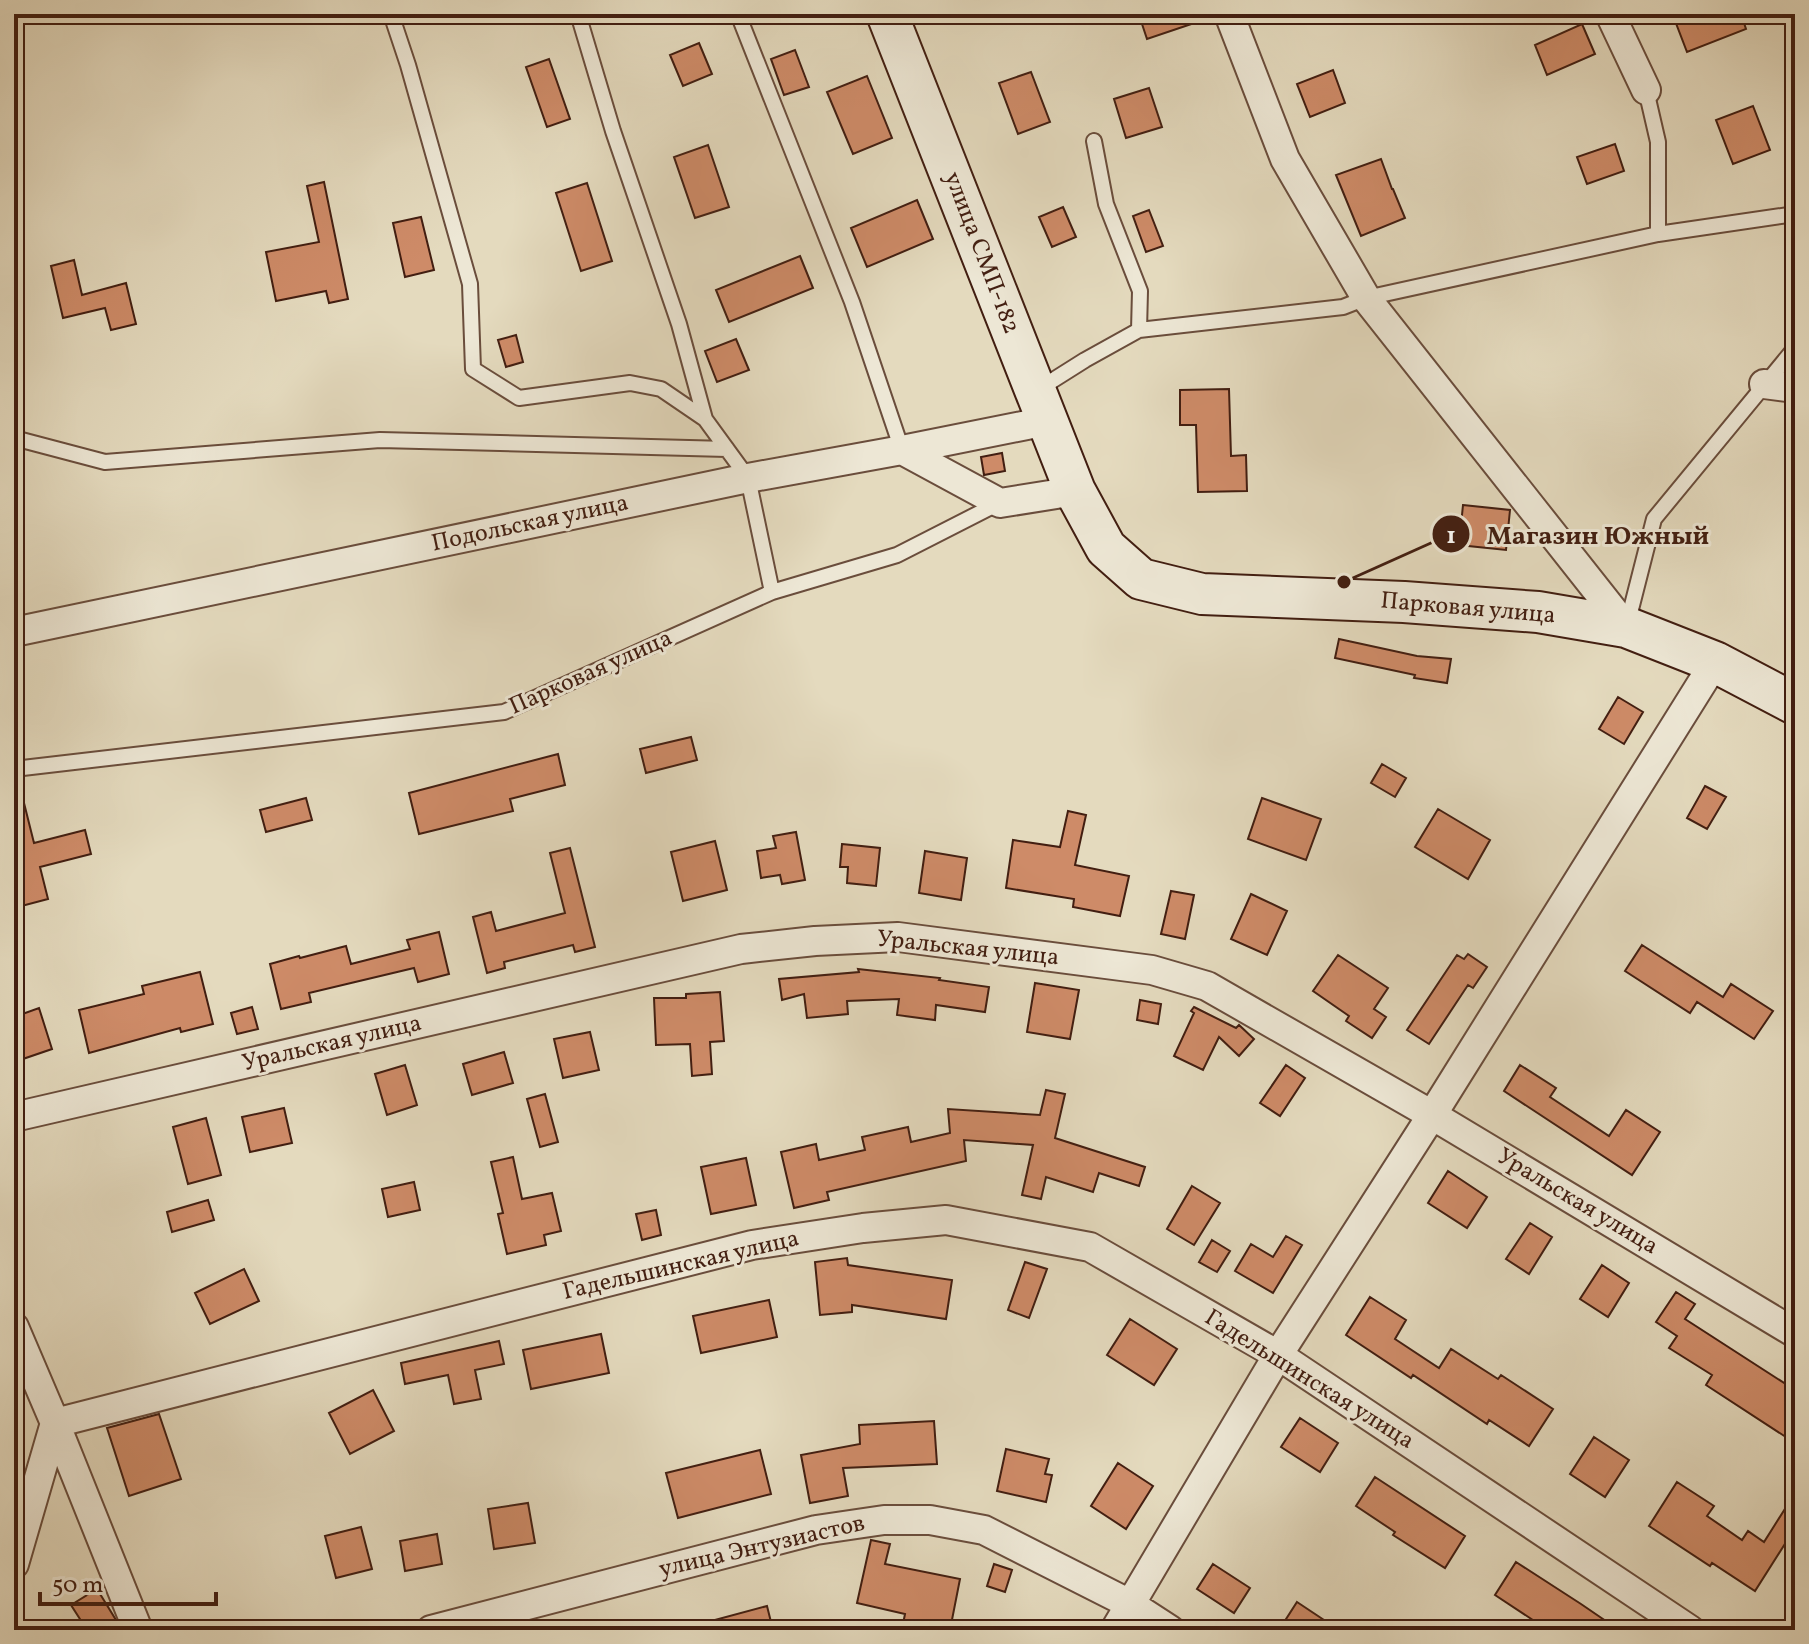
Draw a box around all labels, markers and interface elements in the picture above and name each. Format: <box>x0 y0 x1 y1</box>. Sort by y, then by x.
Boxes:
street label: улица СМП-182 <box>934 167 1028 339</box>
street label: Подольская улица <box>428 487 632 561</box>
callout: Магазин Южный <box>1431 509 1726 559</box>
text: Магазин Южный <box>1487 519 1709 555</box>
text: 1 <box>1446 520 1456 554</box>
street label: Парковая улица <box>1379 584 1557 634</box>
street label: Парковая улица <box>504 622 678 724</box>
street label: Уральская улица <box>875 923 1061 975</box>
street label: Уральская улица <box>239 1007 425 1081</box>
street label: Уральская улица <box>1490 1140 1664 1264</box>
street label: Гадельшинская улица <box>559 1222 803 1310</box>
street label: Гадельшинская улица <box>1197 1302 1421 1458</box>
street label: улица Энтузиастов <box>656 1507 868 1587</box>
scale bar <box>40 1556 216 1606</box>
text: 50 m <box>52 1569 104 1603</box>

